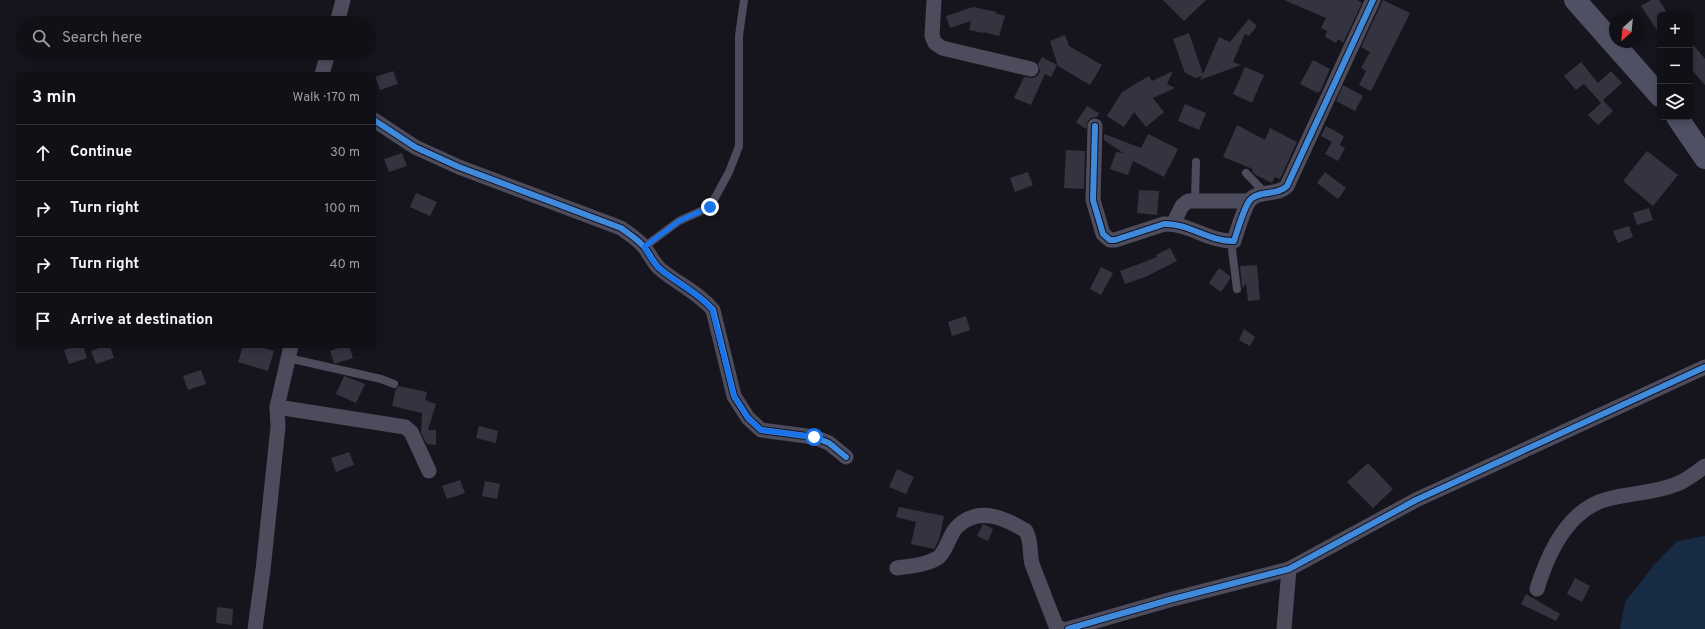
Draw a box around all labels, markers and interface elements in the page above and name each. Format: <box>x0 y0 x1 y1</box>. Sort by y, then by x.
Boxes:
north arrow <box>1609 12 1645 48</box>
map controls <box>1657 12 1693 120</box>
button: + <box>1657 12 1693 48</box>
search box <box>16 16 376 60</box>
icon: search <box>30 27 52 49</box>
text: Search here <box>62 29 142 48</box>
button: − <box>1657 48 1693 84</box>
button: layers <box>1657 84 1693 120</box>
text: 3 min <box>32 87 76 109</box>
text: Walk · 170 m <box>293 90 360 106</box>
icon: ahead <box>32 142 54 164</box>
text: Continue <box>70 143 132 162</box>
text: 30 m <box>330 145 360 161</box>
icon: right <box>32 198 54 220</box>
route end <box>701 198 719 216</box>
text: Turn right <box>70 199 139 218</box>
text: 100 m <box>324 201 360 217</box>
icon: right <box>32 254 54 276</box>
text: Turn right <box>70 255 139 274</box>
text: 40 m <box>330 257 360 273</box>
icon: arrive <box>32 310 54 332</box>
text: Arrive at destination <box>70 311 213 330</box>
route start <box>805 428 823 446</box>

